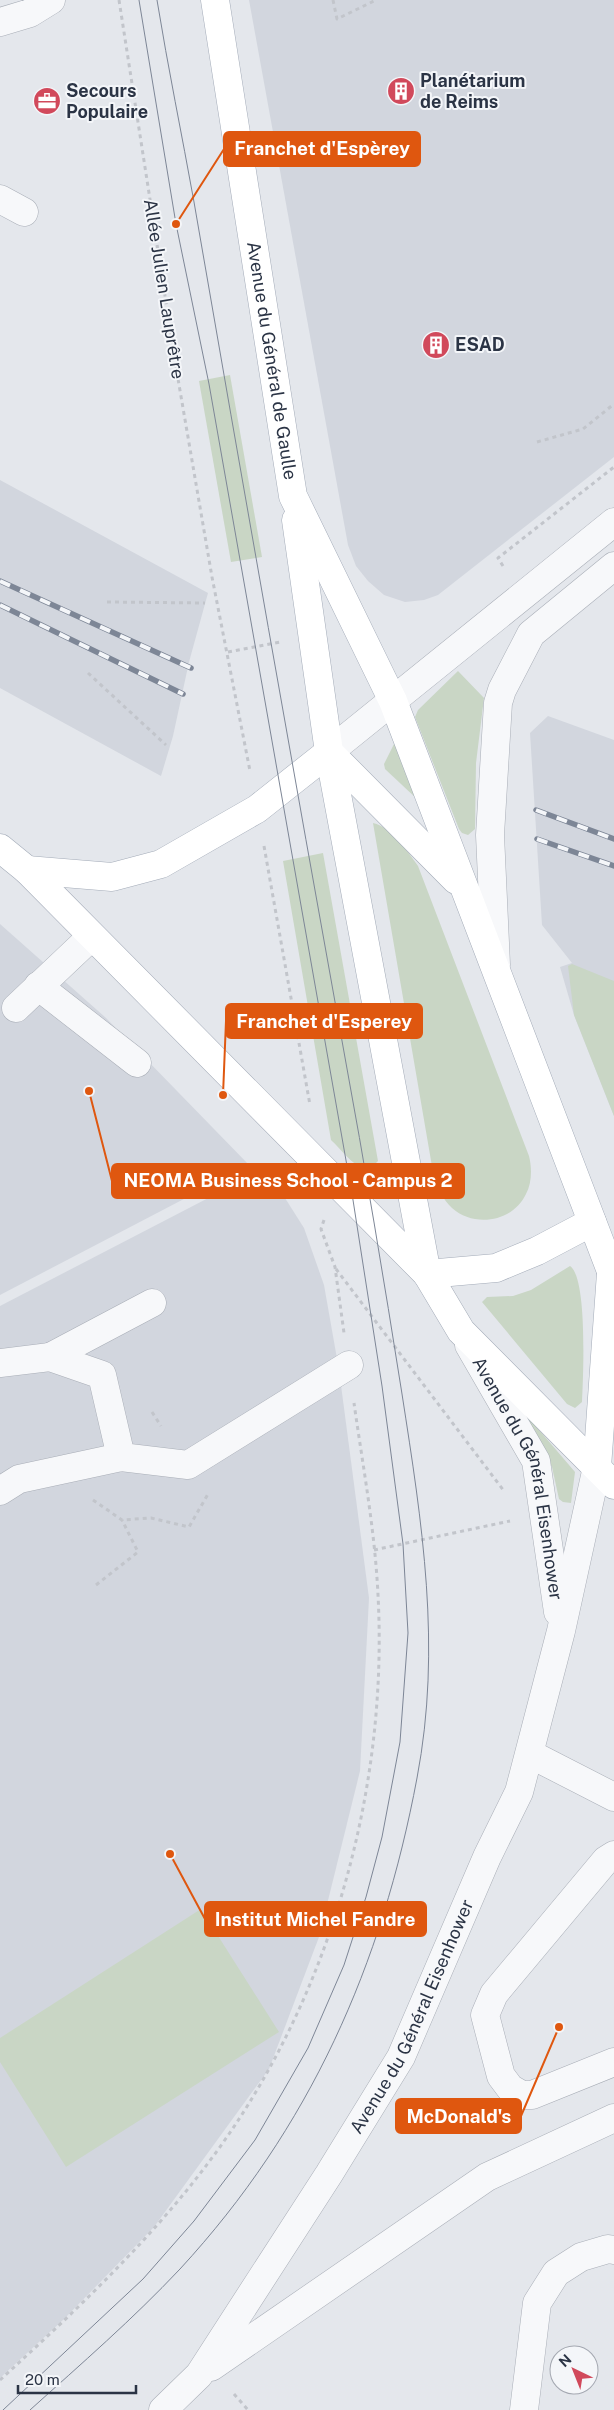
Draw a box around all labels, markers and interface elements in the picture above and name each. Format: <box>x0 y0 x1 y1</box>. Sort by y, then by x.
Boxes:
place label: Planétarium de Reims <box>420 70 525 112</box>
building icon: Planétarium de Reims <box>386 76 416 106</box>
place label: Secours Populaire <box>66 80 148 122</box>
office icon: Secours Populaire <box>32 86 62 116</box>
callout: Franchet d'Espèrey <box>224 132 420 166</box>
text: Franchet d'Espèrey <box>234 137 410 159</box>
street label: Allée Julien Lauprêtre <box>140 197 189 380</box>
street label: Avenue du Général de Gaulle <box>243 240 301 481</box>
building icon: ESAD <box>421 330 451 360</box>
place label: ESAD <box>455 334 505 355</box>
callout: Franchet d'Esperey <box>226 1004 422 1038</box>
text: Franchet d'Esperey <box>236 1010 412 1032</box>
callout: NEOMA Business School - Campus 2 <box>112 1164 464 1198</box>
text: NEOMA Business School - Campus 2 <box>123 1169 453 1191</box>
street label: Avenue du Général Eisenhower <box>468 1353 567 1601</box>
street label: Avenue du Général Eisenhower <box>345 1896 477 2137</box>
callout: Institut Michel Fandre <box>205 1902 426 1936</box>
text: Institut Michel Fandre <box>215 1908 415 1930</box>
callout: McDonald's <box>396 2099 521 2133</box>
text: McDonald's <box>407 2105 511 2127</box>
north arrow <box>549 2345 599 2395</box>
text: N <box>556 2351 575 2370</box>
scale bar <box>18 2362 135 2394</box>
text: 20 m <box>25 2371 60 2388</box>

